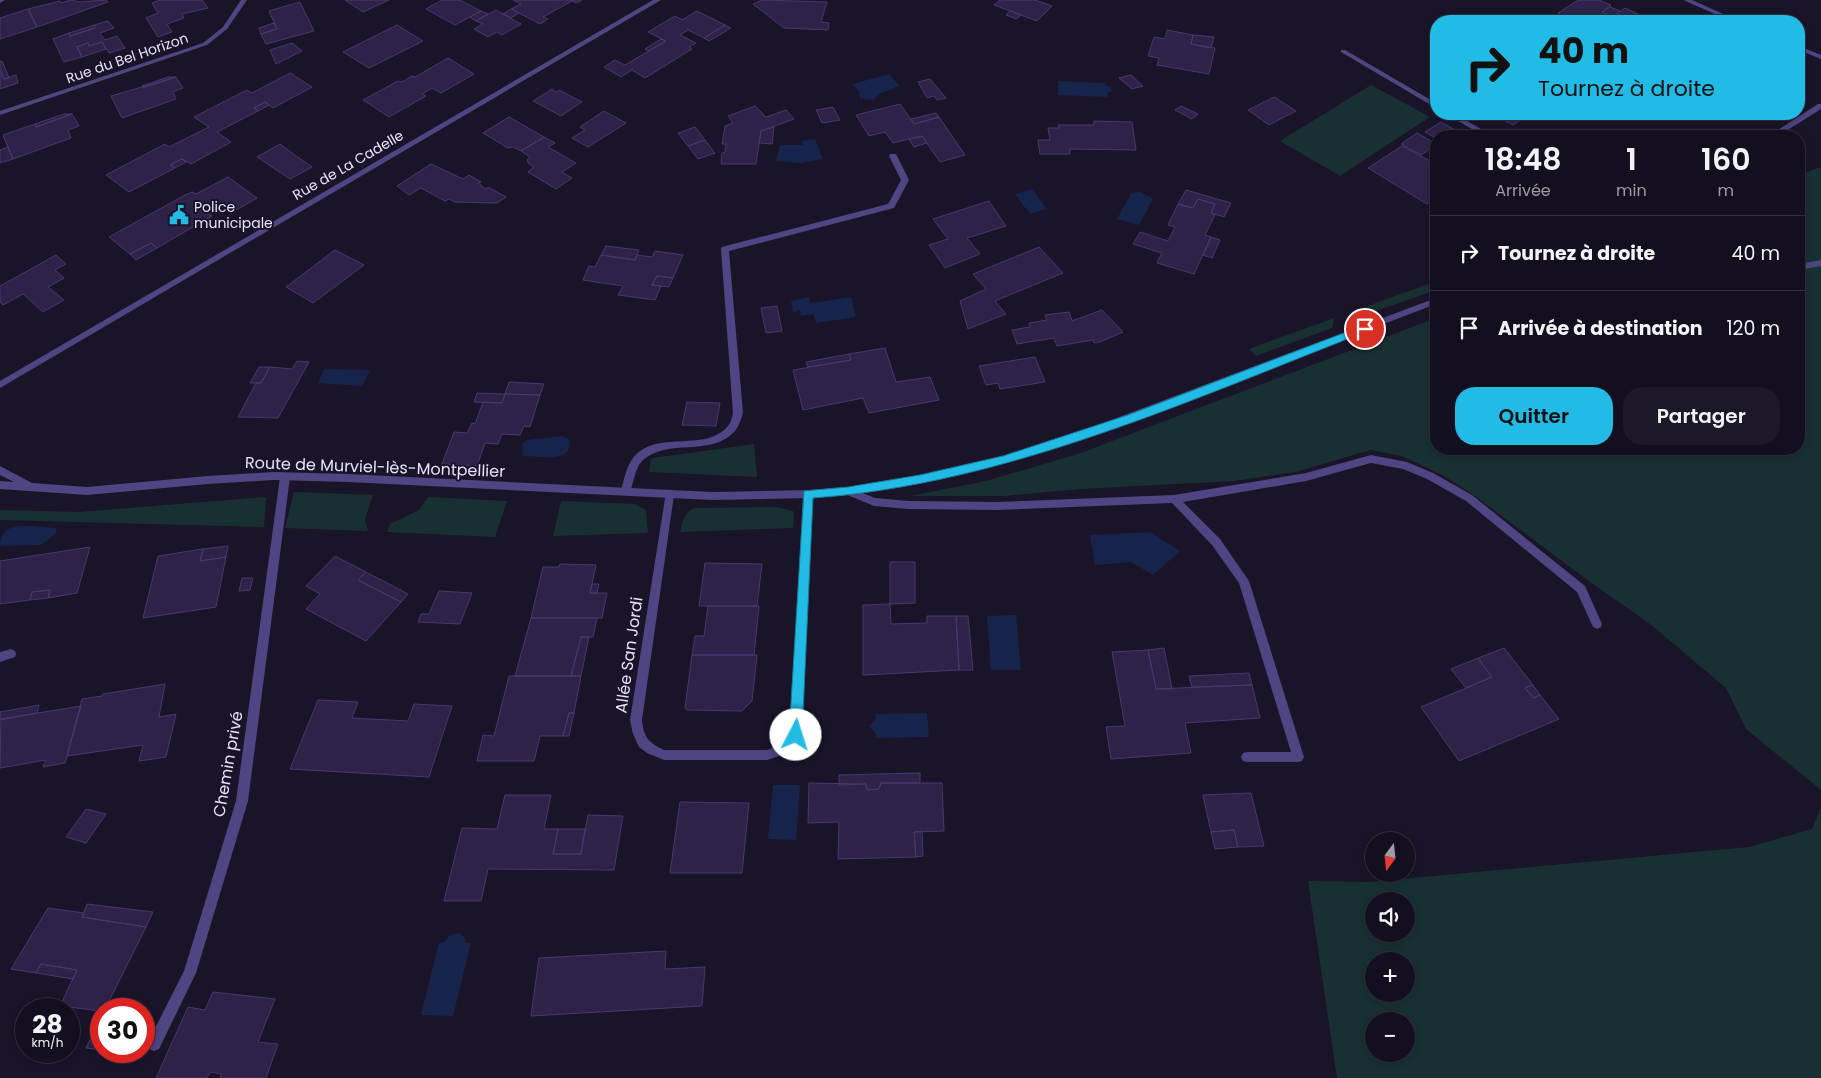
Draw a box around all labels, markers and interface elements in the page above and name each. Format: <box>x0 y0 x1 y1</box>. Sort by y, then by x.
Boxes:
text: 40 m <box>1538 26 1629 75</box>
street label: Rue du Bel Horizon <box>63 28 191 88</box>
icon: right <box>1455 35 1520 100</box>
text: Tournez à droite <box>1538 73 1715 104</box>
street label: Rue de La Cadelle <box>289 125 407 205</box>
text: 18:48 <box>1484 138 1562 181</box>
text: 1 <box>1626 138 1637 181</box>
text: 160 <box>1701 138 1751 181</box>
text: Arrivée <box>1495 179 1551 202</box>
text: min <box>1616 179 1647 202</box>
text: m <box>1718 179 1734 202</box>
place label: Police municipale <box>194 197 273 233</box>
public building icon: Police municipale <box>168 204 190 226</box>
icon: right <box>1455 239 1483 267</box>
text: Tournez à droite <box>1498 240 1655 267</box>
text: 40 m <box>1731 240 1780 267</box>
pin <box>1344 308 1386 350</box>
icon: arrive <box>1455 314 1483 342</box>
icon: arrive <box>1351 315 1379 343</box>
text: Arrivée à destination <box>1498 315 1703 342</box>
text: 120 m <box>1726 315 1780 342</box>
button: Quitter <box>1455 387 1613 445</box>
button: Partager <box>1623 387 1780 445</box>
street label: Route de Murviel-lès-Montpellier <box>245 451 506 483</box>
street label: Allée San Jordi <box>609 595 649 715</box>
position arrow <box>769 708 821 760</box>
street label: Chemin privé <box>207 709 249 819</box>
north arrow <box>1365 832 1415 882</box>
map controls <box>1365 832 1415 1062</box>
button: sound <box>1365 892 1415 942</box>
button: + <box>1365 952 1415 1002</box>
speed limit sign: 30 <box>90 998 155 1063</box>
text: 28 <box>32 1007 63 1042</box>
button: − <box>1365 1012 1415 1062</box>
text: km/h <box>32 1034 63 1051</box>

